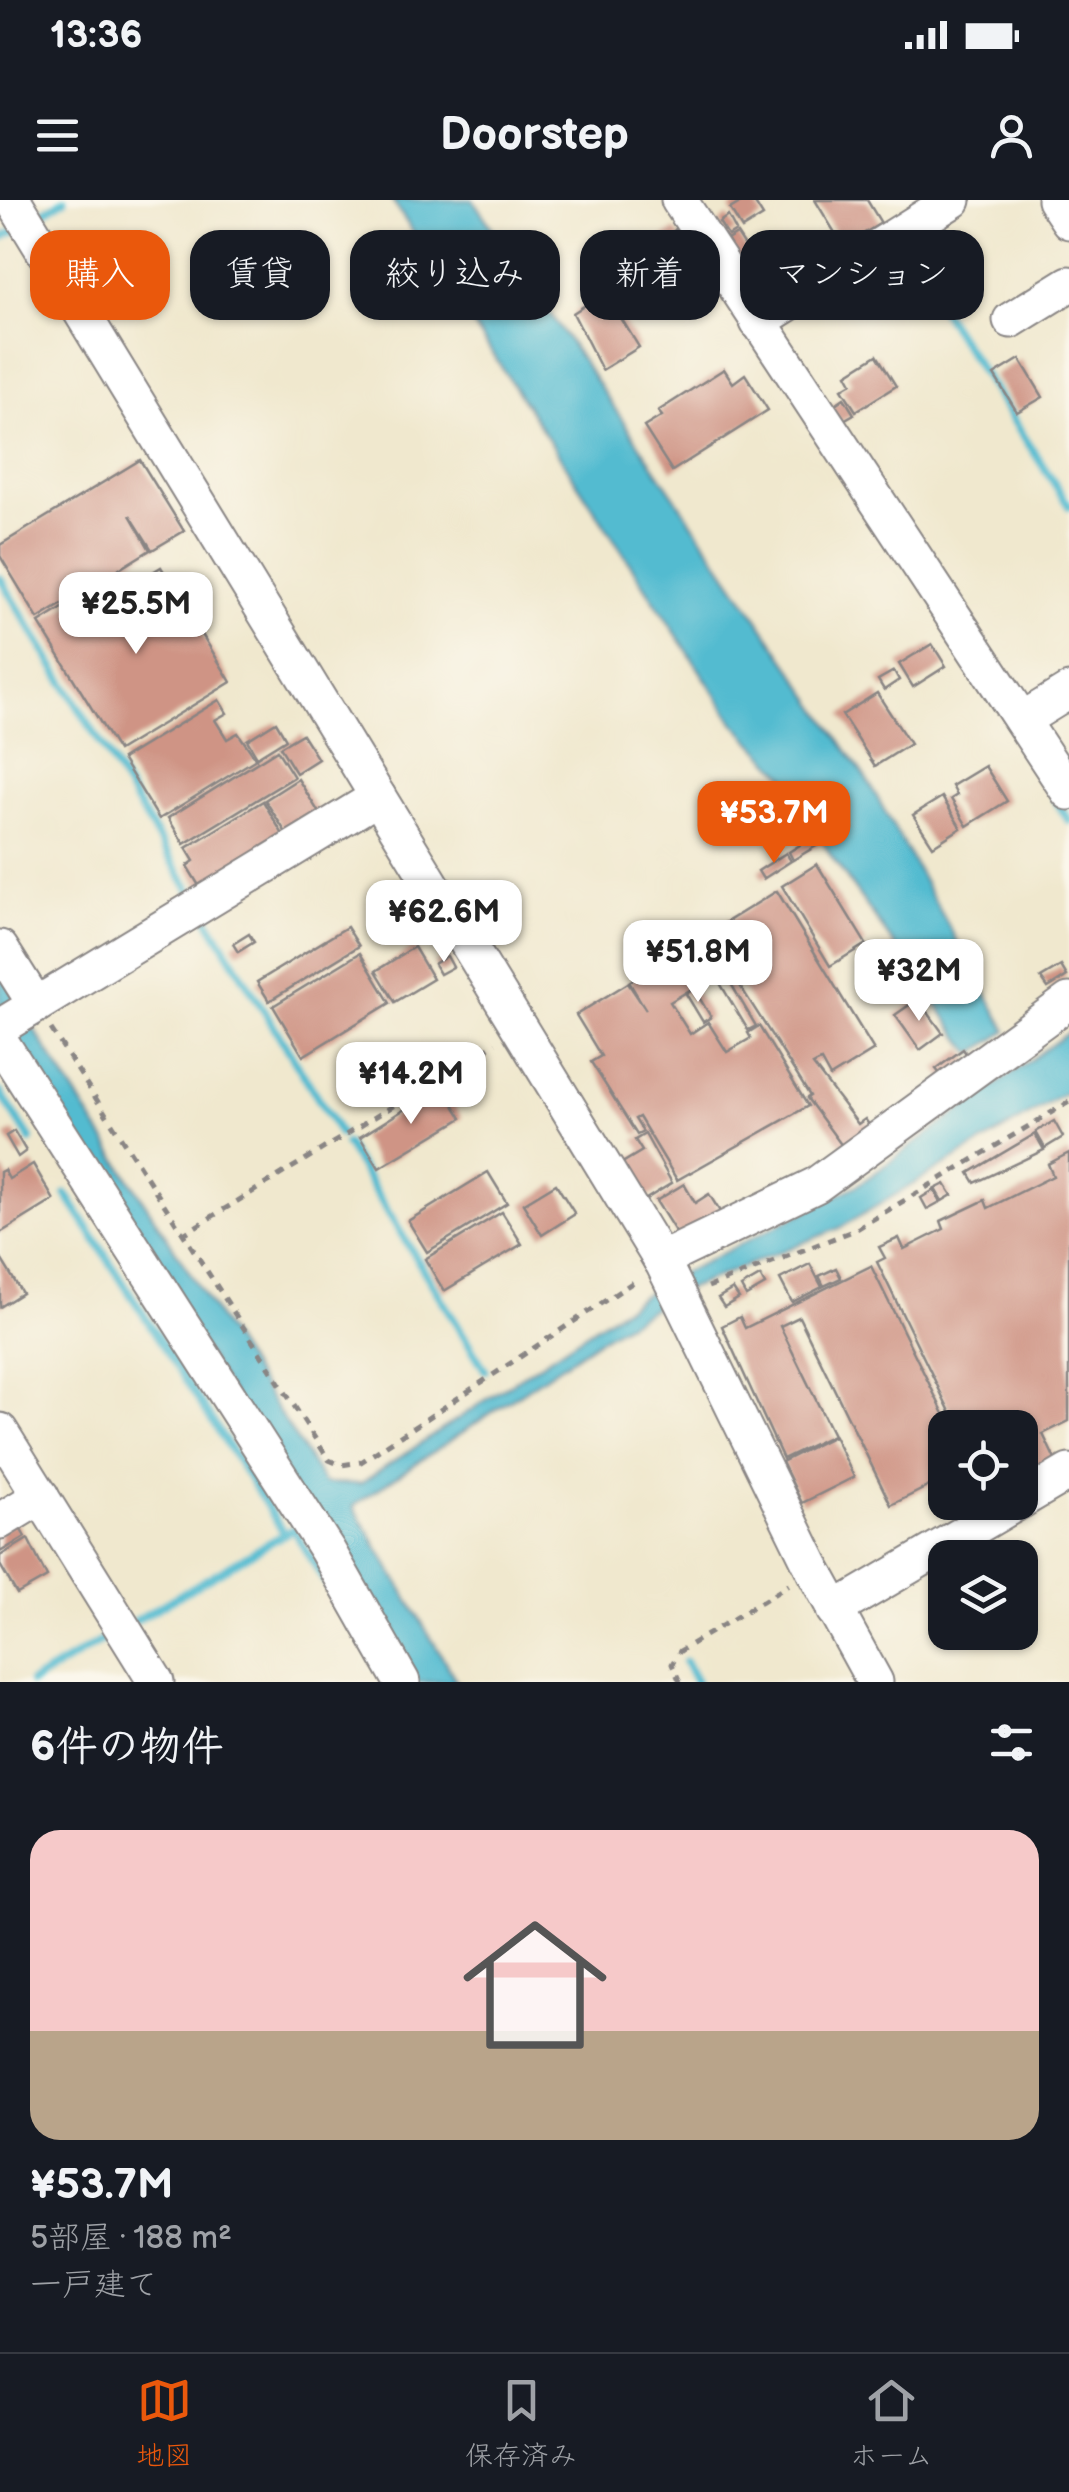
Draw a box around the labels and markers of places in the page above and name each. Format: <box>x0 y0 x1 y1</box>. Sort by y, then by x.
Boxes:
pin: ¥25.5M <box>55 572 217 657</box>
pin: ¥53.7M <box>693 781 855 866</box>
pin: ¥62.6M <box>363 880 525 965</box>
pin: ¥51.8M <box>617 920 779 1005</box>
pin: ¥32M <box>860 939 978 1024</box>
pin: ¥14.2M <box>330 1042 492 1127</box>

